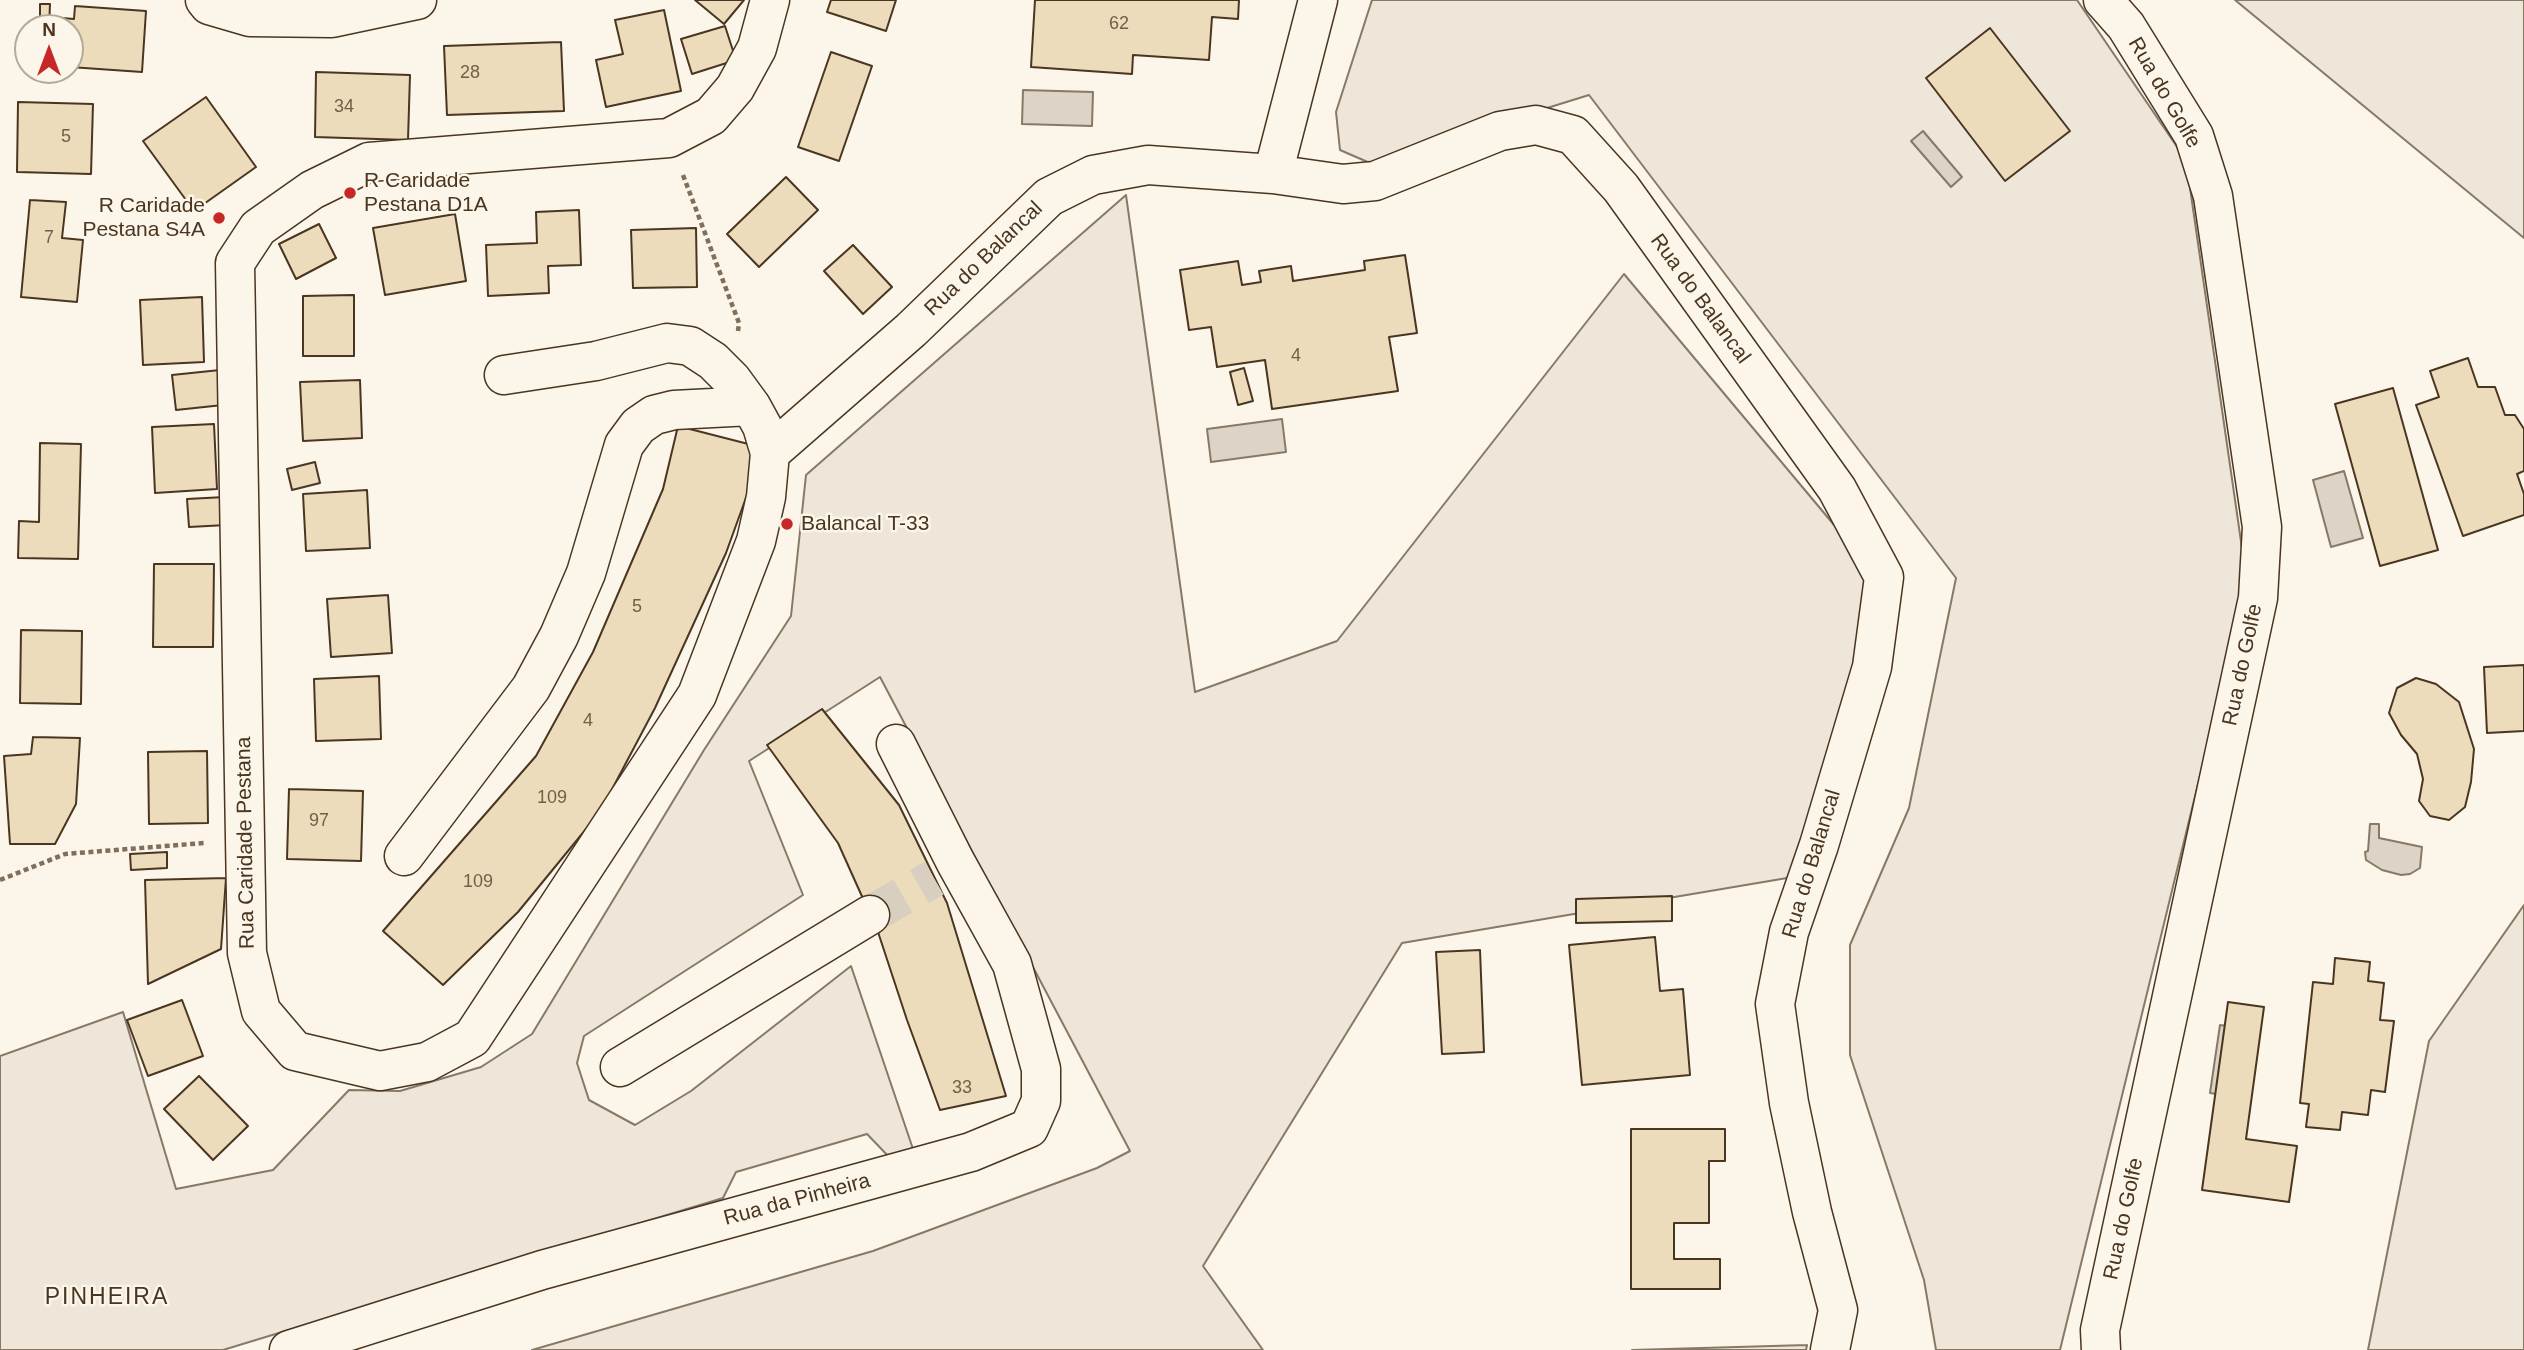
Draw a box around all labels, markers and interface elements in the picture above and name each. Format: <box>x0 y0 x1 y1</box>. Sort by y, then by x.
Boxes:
house number: 62 <box>1109 13 1129 35</box>
north arrow <box>14 14 84 84</box>
text: N <box>42 19 56 40</box>
street label: Rua do Golfe <box>2122 33 2206 153</box>
house number: 28 <box>460 62 480 84</box>
house number: 34 <box>334 96 354 118</box>
house number: 5 <box>61 126 71 148</box>
place label: R Caridade Pestana D1A <box>364 168 488 218</box>
marker: R Caridade Pestana D1A <box>342 185 358 201</box>
place label: R Caridade Pestana S4A <box>82 193 205 243</box>
street label: Rua do Balancal <box>920 196 1048 322</box>
marker: R Caridade Pestana S4A <box>211 210 227 226</box>
house number: 7 <box>44 227 54 249</box>
street label: Rua do Balancal <box>1645 229 1755 369</box>
house number: 4 <box>1291 345 1301 367</box>
place label: Balancal T-33 <box>801 511 929 537</box>
marker: Balancal T-33 <box>779 516 795 532</box>
house number: 5 <box>632 596 642 618</box>
street label: Rua do Golfe <box>2218 602 2268 728</box>
house number: 4 <box>583 710 593 732</box>
street label: Rua Caridade Pestana <box>232 737 260 949</box>
house number: 109 <box>537 787 567 809</box>
street label: Rua do Balancal <box>1777 787 1847 941</box>
house number: 97 <box>309 810 329 832</box>
house number: 109 <box>463 871 493 893</box>
house number: 33 <box>952 1077 972 1099</box>
street label: Rua do Golfe <box>2099 1156 2149 1282</box>
street label: Rua da Pinheira <box>721 1168 873 1232</box>
district label: PINHEIRA <box>46 1284 168 1312</box>

